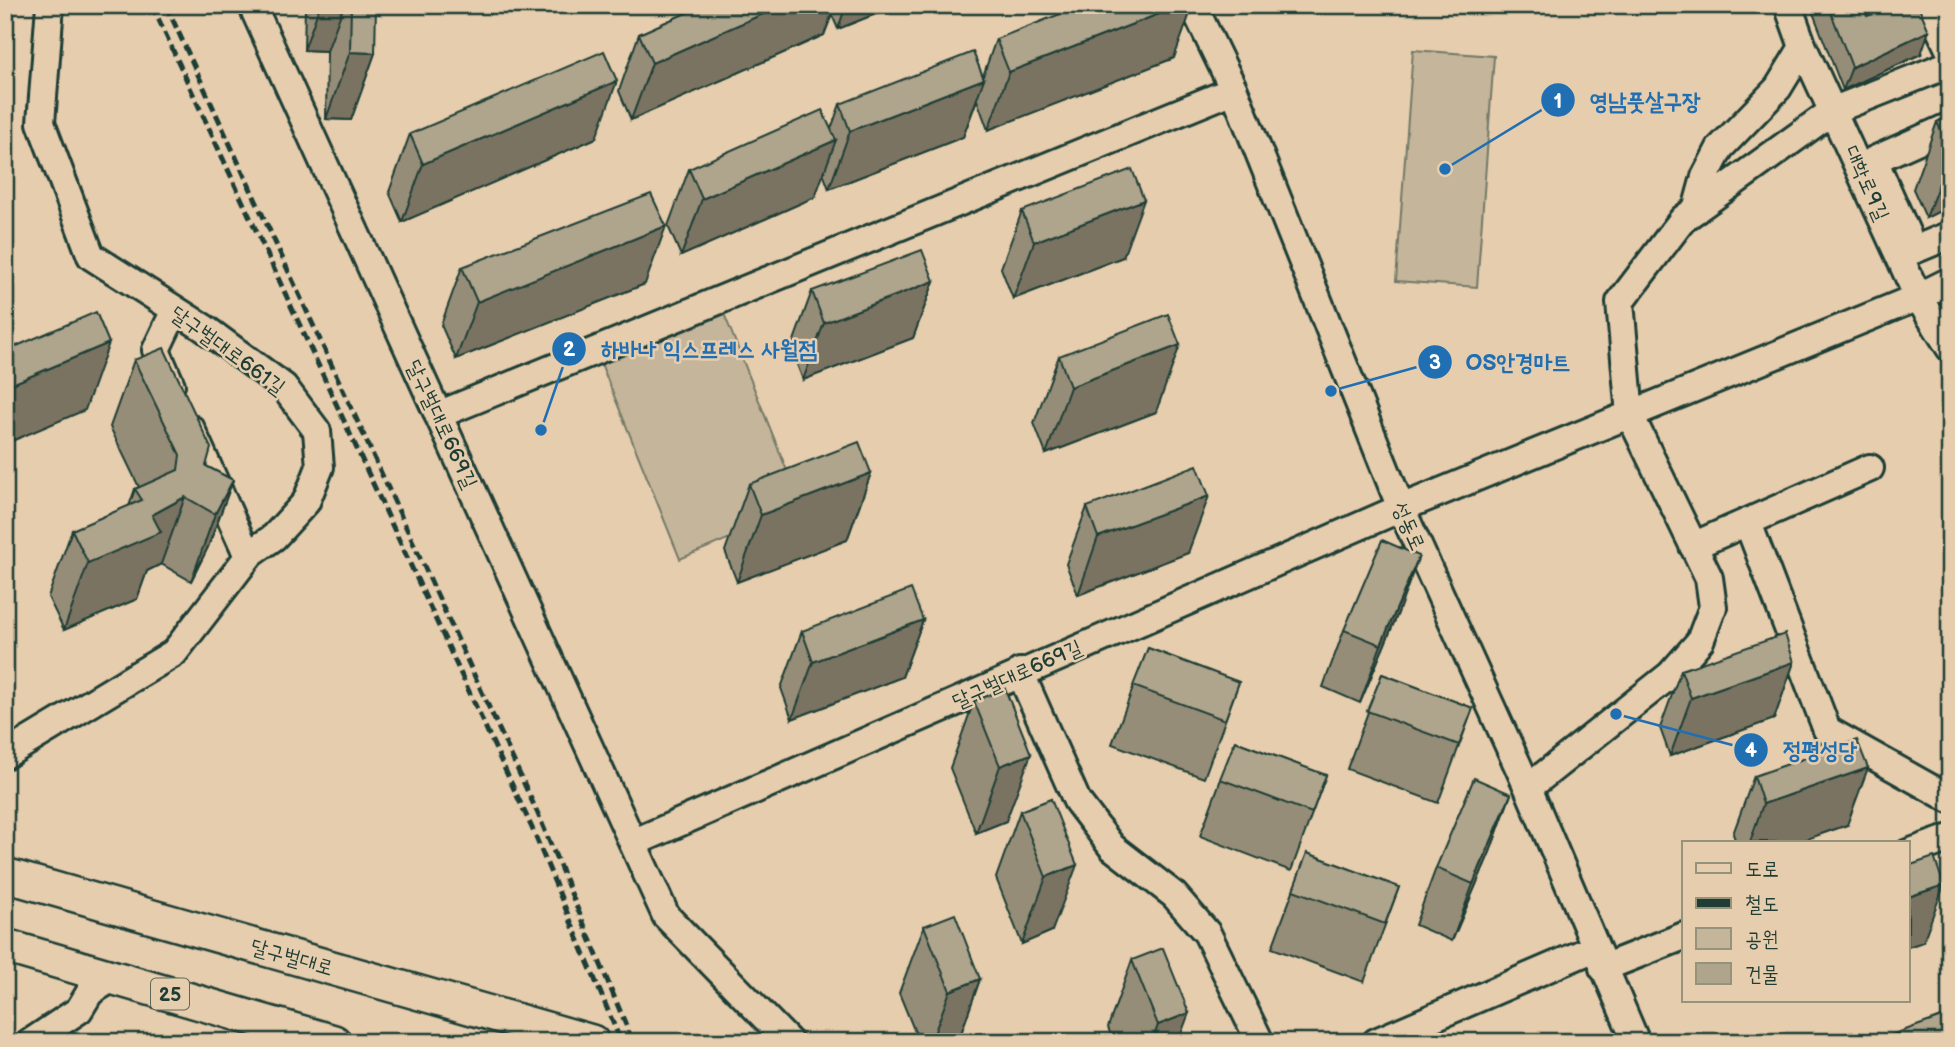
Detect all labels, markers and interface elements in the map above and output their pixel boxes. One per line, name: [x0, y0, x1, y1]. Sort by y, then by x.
callout: 영남풋살구장: [1540, 78, 1714, 122]
text: 영남풋살구장: [1589, 88, 1701, 116]
text: 1: [1554, 89, 1562, 114]
street label: 대학로9길: [1839, 142, 1894, 225]
street label: 달구벌대로661길: [166, 301, 290, 400]
callout: 하바나 익스프레스 사월점: [552, 327, 831, 371]
text: 하바나 익스프레스 사월점: [601, 336, 817, 364]
text: 2: [563, 337, 576, 362]
callout: OS안경마트: [1417, 340, 1585, 384]
text: OS안경마트: [1466, 349, 1570, 377]
text: 3: [1429, 350, 1441, 375]
street label: 달구벌대로669길: [401, 356, 482, 493]
street label: 성동로: [1387, 498, 1430, 554]
street label: 달구벌대로669길: [949, 635, 1086, 714]
callout: 정평성당: [1734, 728, 1871, 772]
text: 정평성당: [1783, 737, 1858, 765]
text: 4: [1745, 738, 1758, 763]
legend: [1682, 841, 1910, 1002]
text: 도로: [1745, 857, 1779, 882]
text: 철도: [1745, 892, 1779, 917]
text: 공원: [1745, 927, 1779, 952]
street label: 달구벌대로: [248, 934, 336, 981]
text: 건물: [1745, 962, 1779, 987]
road number: 25: [151, 978, 189, 1010]

